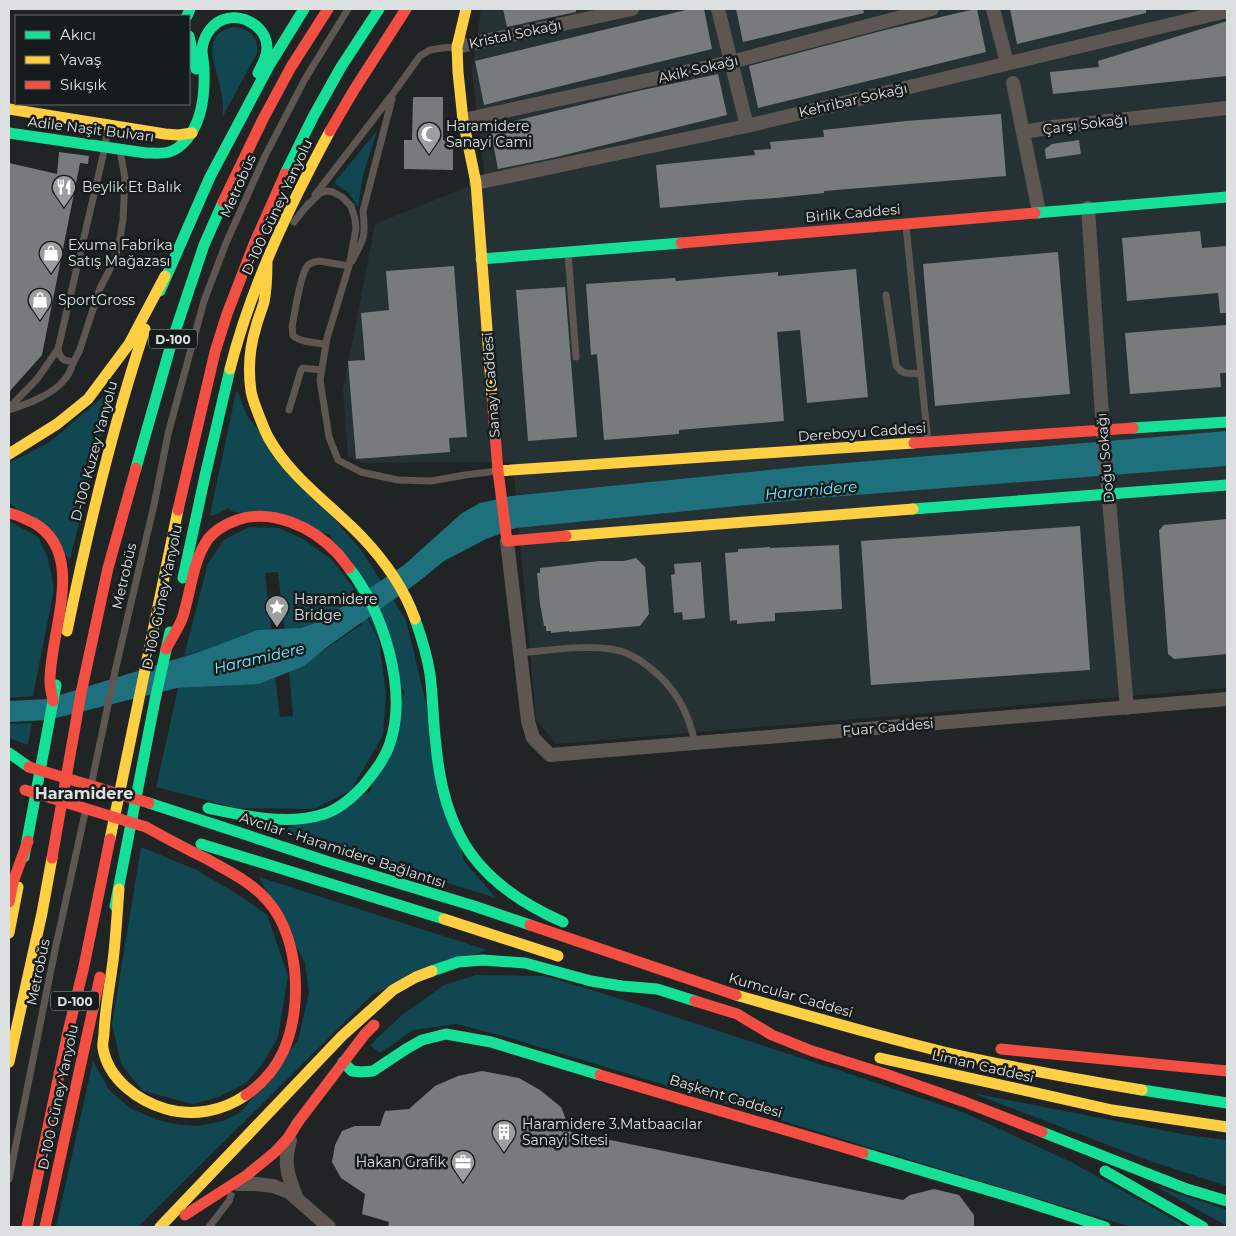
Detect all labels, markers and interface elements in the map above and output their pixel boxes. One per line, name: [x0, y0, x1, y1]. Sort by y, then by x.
legend: [15, 15, 190, 105]
street label: Kristal Sokağı: [467, 15, 563, 53]
text: Akıcı: [60, 25, 96, 44]
text: Yavaş: [60, 50, 101, 69]
street label: Akik Sokağı: [656, 51, 740, 87]
text: Sıkışık: [60, 75, 107, 94]
street label: Kehribar Sokağı: [797, 79, 909, 121]
street label: Çarşı Sokağı: [1042, 110, 1128, 138]
street label: Adile Naşit Bulvarı: [27, 112, 155, 146]
place label: Haramidere Sanayi Cami: [446, 117, 532, 151]
mosque icon: Haramidere Sanayi Cami: [416, 121, 442, 155]
street label: D-100 Güney Yanyolu: [238, 136, 316, 278]
street label: Metrobüs: [216, 151, 260, 220]
restaurant icon: Beylik Et Balık: [51, 174, 77, 208]
place label: Beylik Et Balık: [82, 178, 182, 196]
street label: Birlik Caddesi: [805, 200, 901, 226]
place label: Exuma Fabrika Satış Mağazası: [68, 236, 173, 270]
shop icon: Exuma Fabrika Satış Mağazası: [38, 240, 64, 274]
shop icon: SportGross: [27, 287, 53, 321]
place label: SportGross: [58, 291, 135, 309]
road number: D-100: [149, 329, 197, 348]
street label: Sanayi Caddesi: [478, 332, 504, 438]
street label: D-100 Kuzey Yanyolu: [67, 379, 121, 523]
street label: Doğu Sokağı: [1092, 412, 1118, 504]
street label: Dereboyu Caddesi: [797, 419, 927, 445]
water label: Haramidere: [764, 477, 858, 503]
street label: D-100 Güney Yanyolu: [138, 523, 186, 671]
street label: Metrobüs: [108, 541, 140, 611]
place label: Haramidere Bridge: [294, 590, 377, 624]
place icon: Haramidere Bridge: [264, 594, 290, 628]
water label: Haramidere: [212, 638, 306, 678]
street label: Fuar Caddesi: [842, 714, 934, 740]
district label: Haramidere: [35, 784, 133, 803]
street label: Avcılar - Haramidere Bağlantısı: [237, 808, 449, 892]
street label: Metrobüs: [22, 937, 54, 1007]
street label: Kumcular Caddesi: [727, 969, 855, 1021]
road number: D-100: [51, 991, 99, 1010]
street label: D-100 Güney Yanyolu: [34, 1023, 82, 1171]
street label: Liman Caddesi: [930, 1045, 1036, 1087]
street label: Başkent Caddesi: [667, 1070, 785, 1122]
place label: Haramidere 3.Matbaacılar Sanayi Sitesi: [522, 1115, 703, 1149]
building icon: Haramidere 3.Matbaacılar Sanayi Sitesi: [491, 1119, 517, 1153]
office icon: Hakan Grafik: [450, 1149, 476, 1183]
place label: Hakan Grafik: [356, 1153, 447, 1171]

